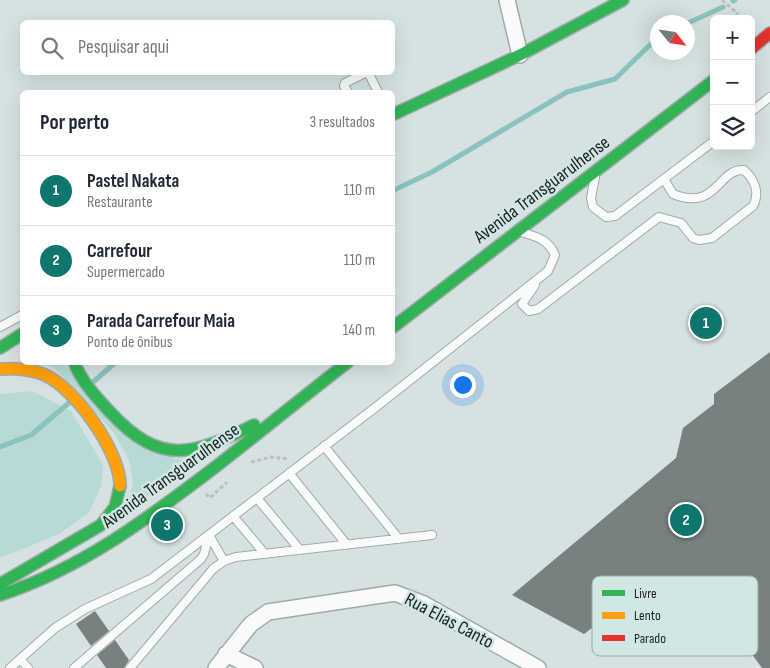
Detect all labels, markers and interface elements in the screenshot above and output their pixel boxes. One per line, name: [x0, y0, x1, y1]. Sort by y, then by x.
north arrow: [650, 15, 695, 60]
map controls: [710, 15, 755, 150]
button: +: [710, 15, 755, 60]
search box: [20, 20, 395, 75]
icon: search: [38, 34, 66, 62]
text: Pesquisar aqui: [78, 36, 169, 59]
button: −: [710, 60, 755, 105]
button: layers: [710, 105, 755, 150]
text: Por perto: [40, 110, 109, 135]
text: 3 resultados: [310, 113, 375, 132]
street label: Avenida Transguarulhense: [469, 131, 615, 249]
text: Pastel Nakata: [87, 170, 179, 193]
text: 1: [53, 181, 59, 200]
text: 110 m: [344, 181, 375, 200]
text: Restaurante: [87, 193, 153, 212]
text: Carrefour: [87, 240, 152, 263]
text: 2: [52, 251, 60, 270]
text: 110 m: [344, 251, 375, 270]
text: Supermercado: [87, 263, 165, 282]
pin: 1: [690, 304, 722, 342]
text: Parada Carrefour Maia: [87, 310, 235, 333]
text: 3: [52, 321, 60, 340]
text: 140 m: [343, 321, 375, 340]
text: Ponto de ônibus: [87, 333, 172, 352]
your location: [450, 372, 476, 398]
street label: Avenida Transguarulhense: [97, 418, 244, 534]
pin: 2: [670, 501, 702, 539]
pin: 3: [151, 506, 183, 544]
legend: [592, 576, 758, 656]
text: Livre: [634, 585, 657, 602]
street label: Rua Elias Canto: [401, 588, 497, 654]
text: Lento: [634, 607, 661, 624]
text: Parado: [634, 630, 666, 647]

